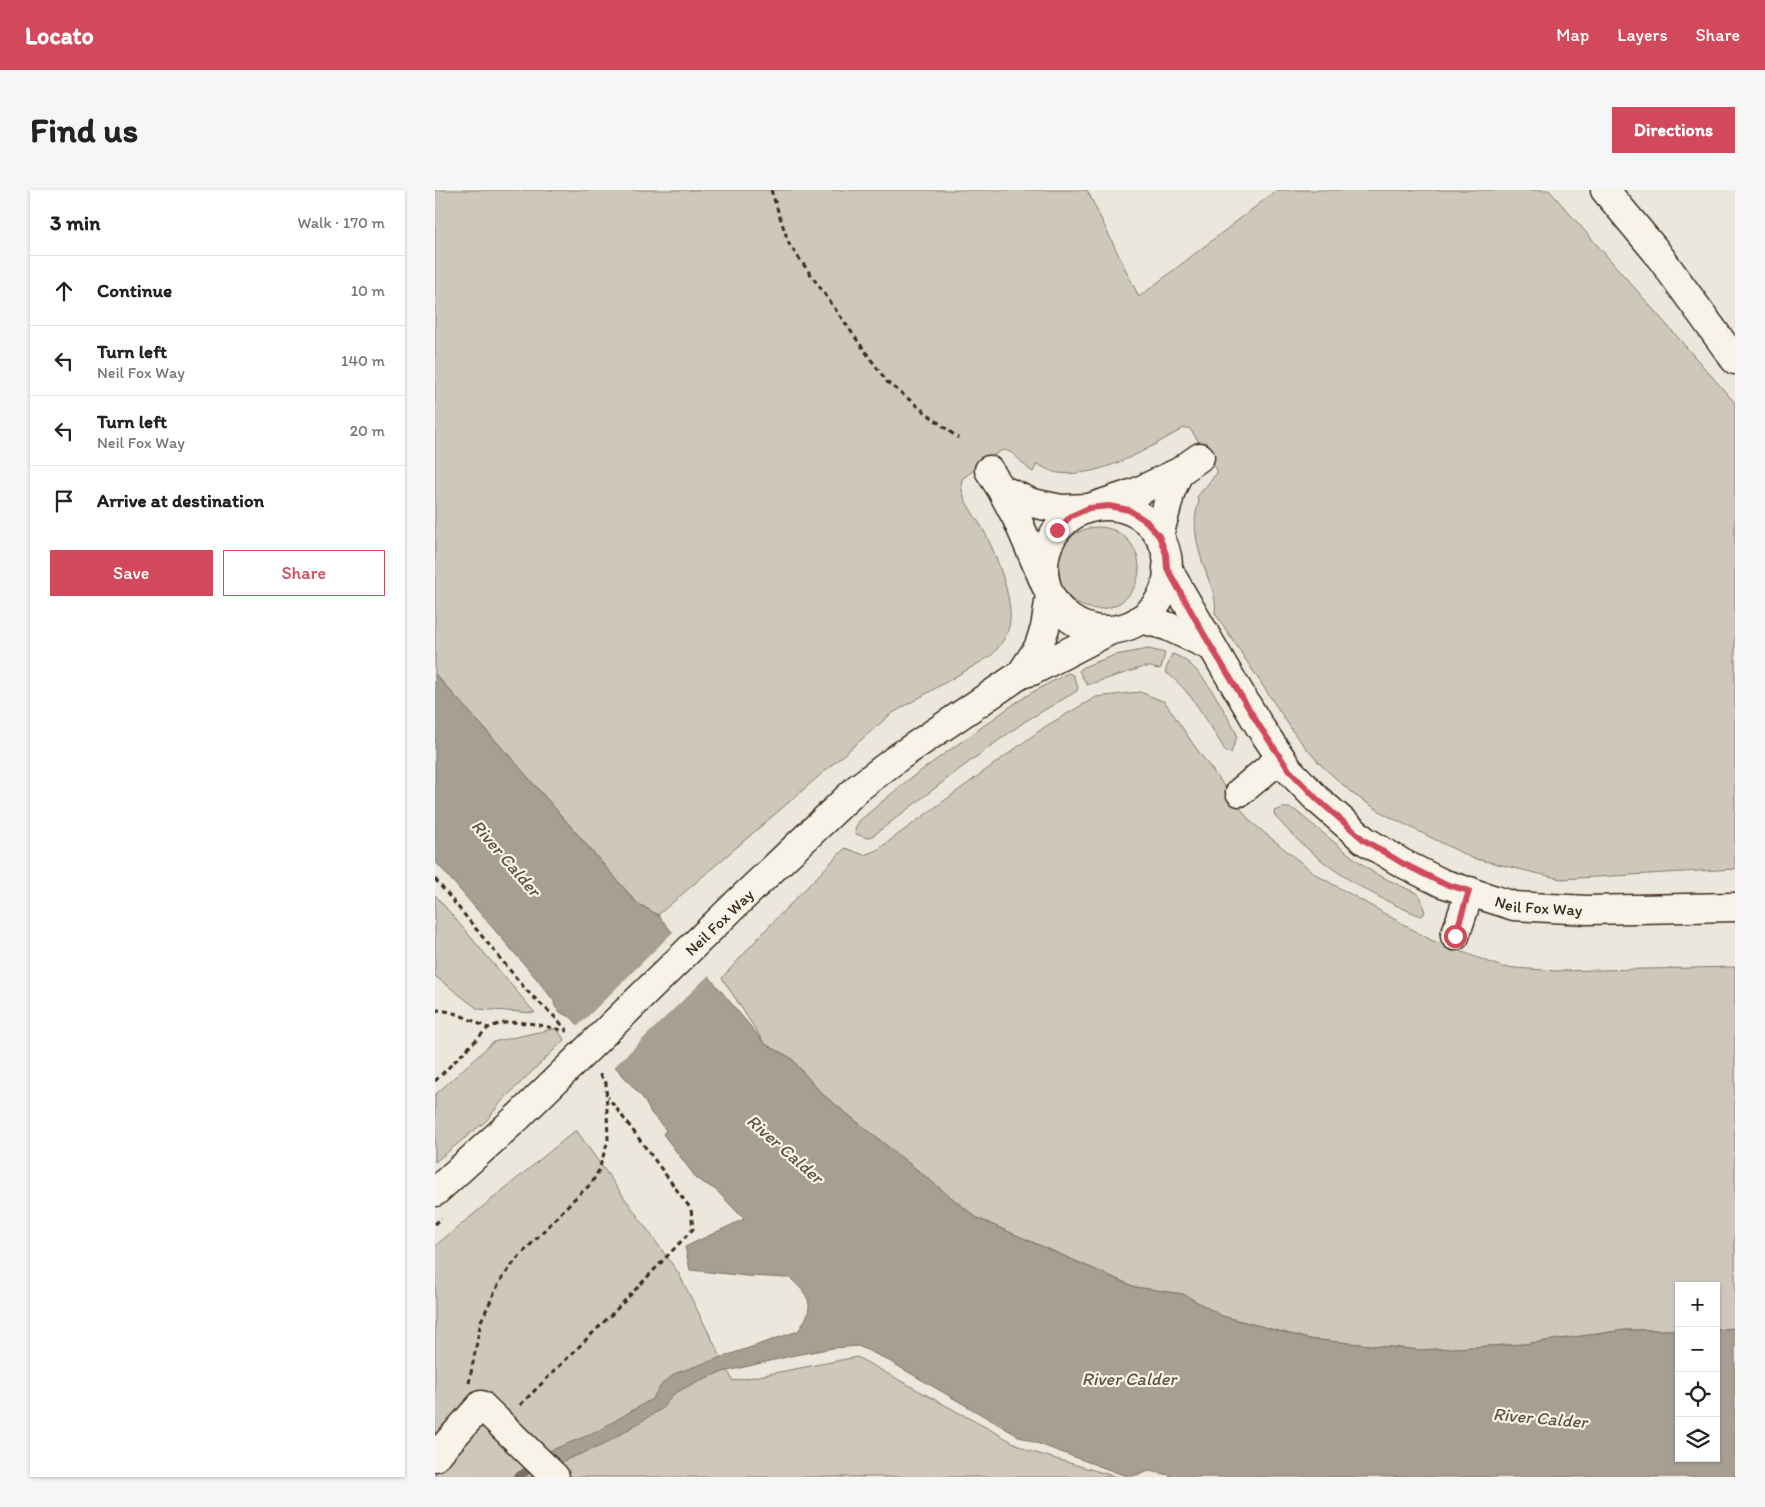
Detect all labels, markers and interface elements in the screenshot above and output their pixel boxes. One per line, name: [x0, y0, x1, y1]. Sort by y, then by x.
text: Locato: [25, 21, 94, 50]
text: Map: [1556, 24, 1589, 46]
text: Layers: [1617, 24, 1667, 46]
text: Share: [1695, 24, 1740, 46]
button: Directions: [1612, 107, 1735, 153]
text: Find us: [30, 109, 138, 151]
text: 3 min: [50, 210, 100, 235]
text: Walk · 170 m: [298, 213, 385, 232]
icon: ahead: [50, 277, 78, 305]
text: Continue: [97, 279, 172, 302]
text: 10 m: [351, 281, 385, 300]
text: Turn left: [97, 340, 167, 363]
icon: left: [50, 347, 78, 375]
text: 140 m: [341, 351, 385, 370]
text: Neil Fox Way: [97, 363, 185, 382]
text: Turn left: [97, 410, 167, 433]
icon: left: [50, 417, 78, 445]
text: 20 m: [350, 421, 385, 440]
text: Neil Fox Way: [97, 433, 185, 452]
icon: arrive: [50, 487, 78, 515]
text: Arrive at destination: [97, 489, 264, 512]
route end: [1046, 519, 1069, 542]
button: Save: [50, 550, 213, 596]
button: Share: [223, 550, 385, 596]
water label: River Calder: [467, 815, 547, 903]
street label: Neil Fox Way: [681, 885, 758, 960]
street label: Neil Fox Way: [1492, 892, 1583, 920]
route start: [1444, 925, 1467, 948]
water label: River Calder: [742, 1110, 830, 1190]
map controls: [1675, 1282, 1720, 1462]
button: +: [1675, 1282, 1720, 1327]
button: −: [1675, 1327, 1720, 1372]
water label: River Calder: [1082, 1368, 1178, 1390]
button: locate: [1675, 1372, 1720, 1417]
water label: River Calder: [1492, 1403, 1590, 1433]
button: layers: [1675, 1417, 1720, 1462]

